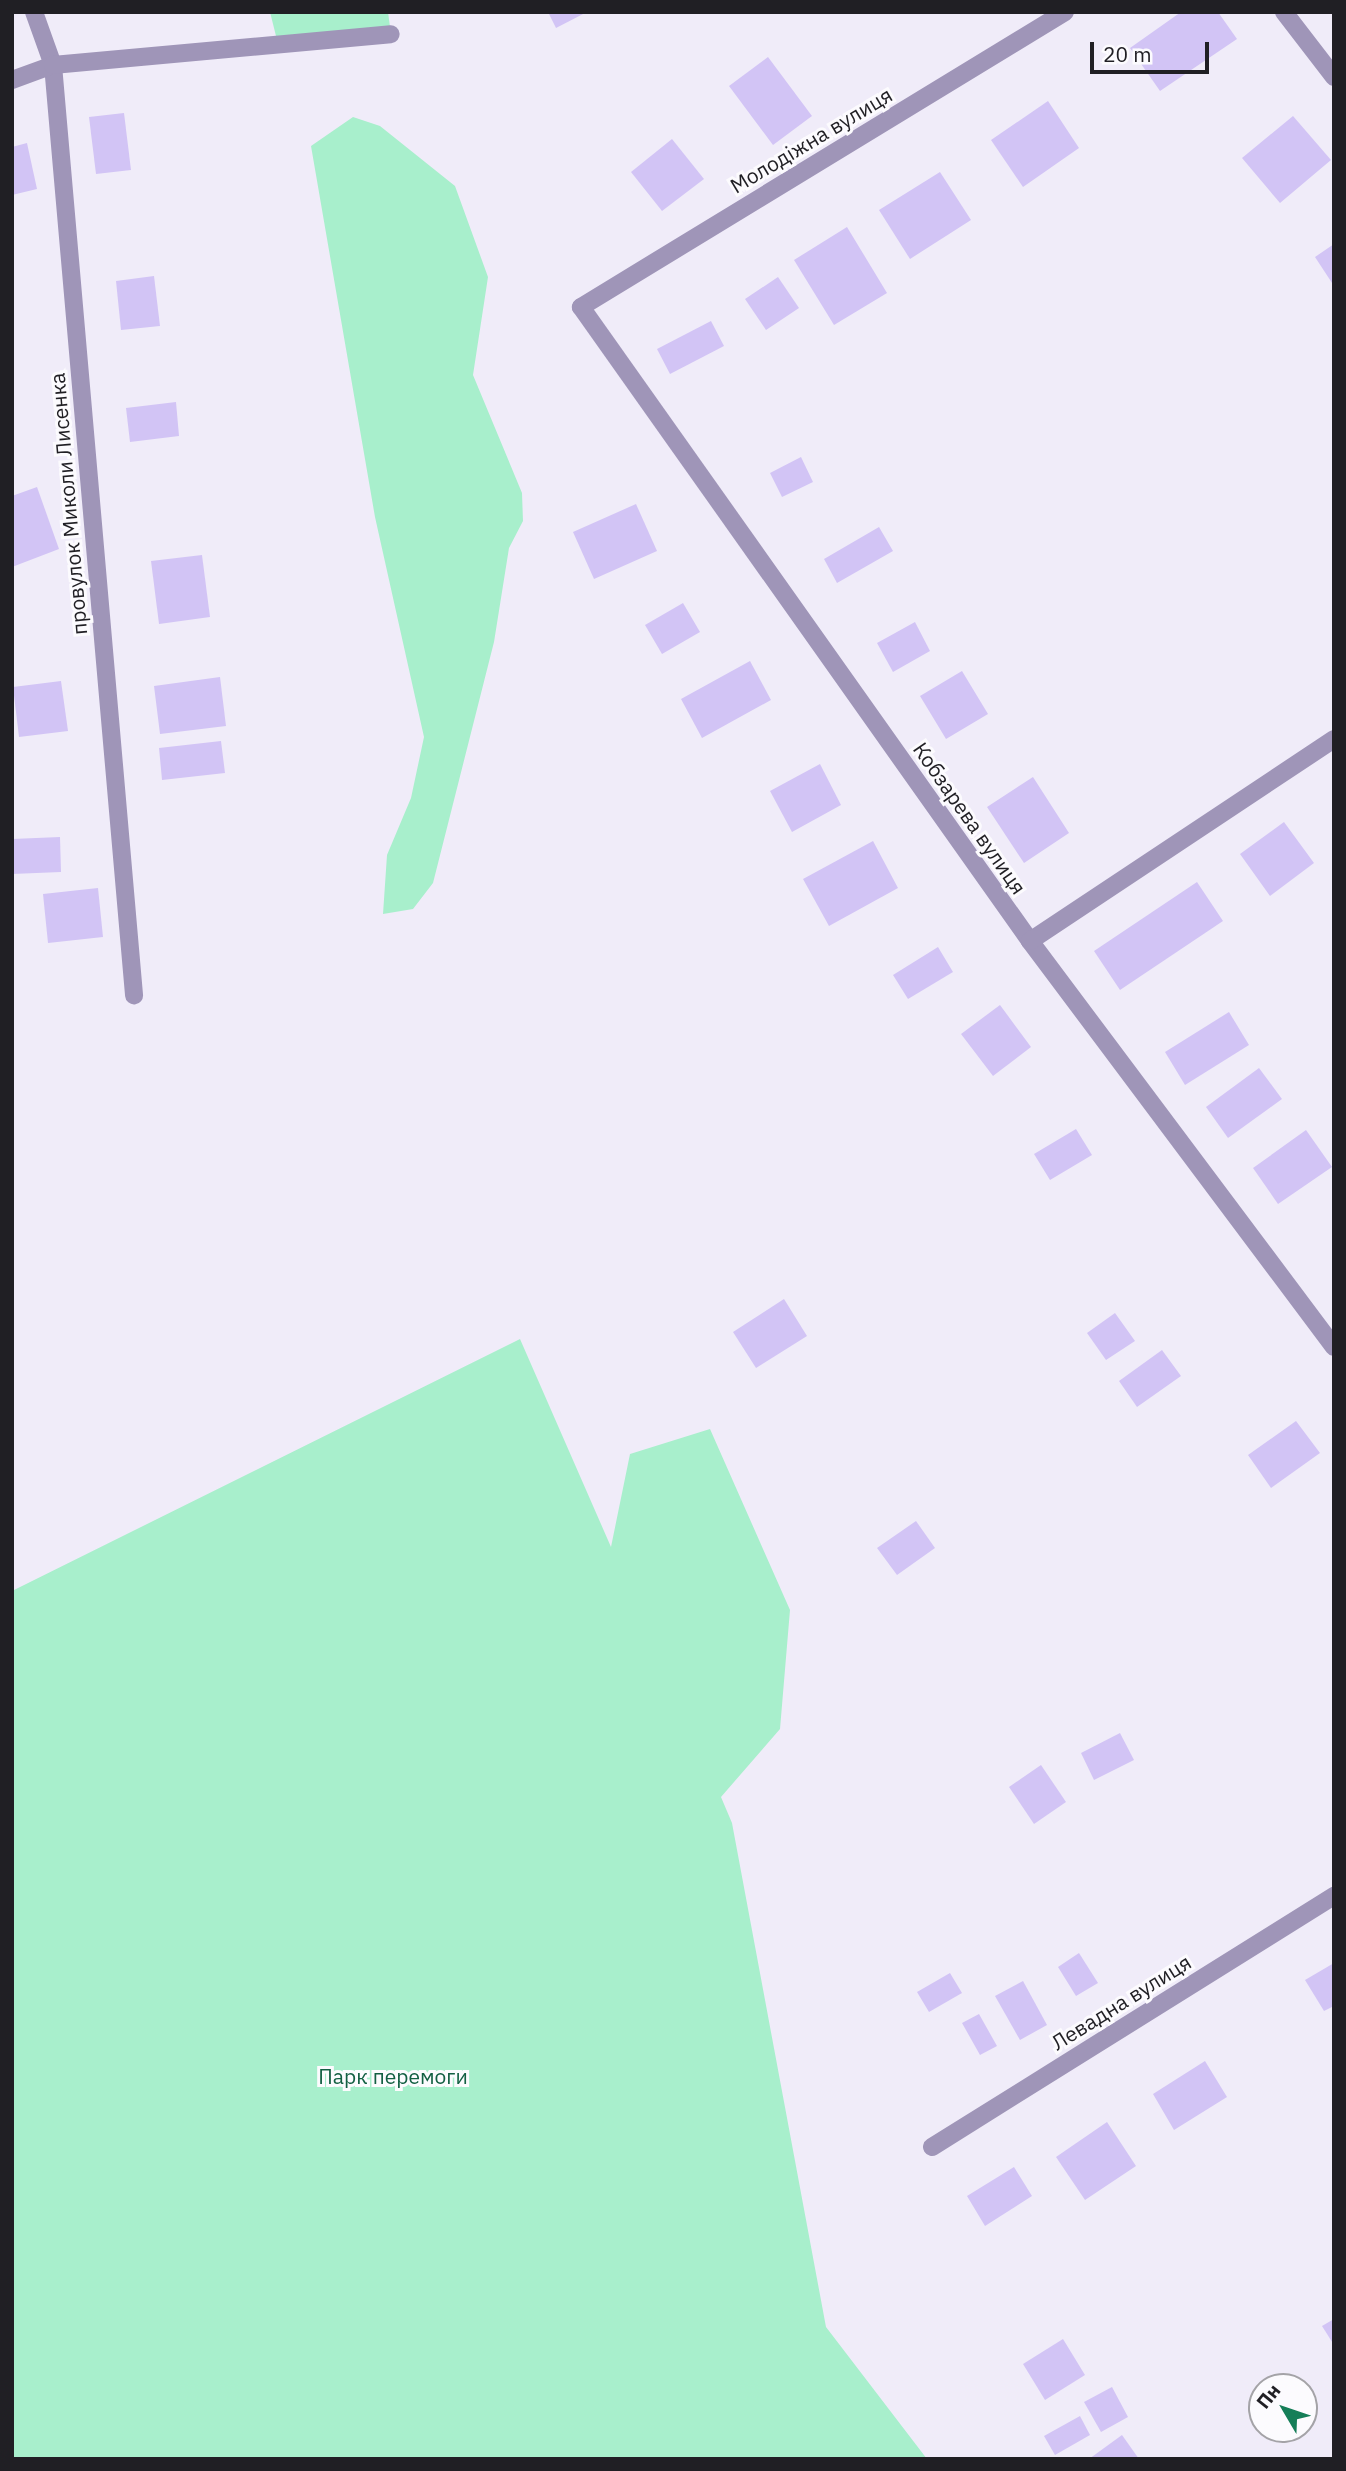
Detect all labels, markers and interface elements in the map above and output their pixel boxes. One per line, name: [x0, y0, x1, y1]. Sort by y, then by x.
scale bar: [1094, 28, 1213, 72]
text: 20 m: [1103, 40, 1152, 68]
street label: Молодіжна вулиця: [725, 82, 897, 198]
street label: провулок Миколи Лисенка: [44, 372, 92, 636]
street label: Кобзарева вулиця: [908, 737, 1032, 899]
street label: Левадна вулиця: [1046, 1949, 1196, 2055]
park label: Парк перемоги: [318, 2063, 468, 2089]
north arrow: [1248, 2373, 1318, 2443]
text: Пн: [1251, 2379, 1285, 2413]

